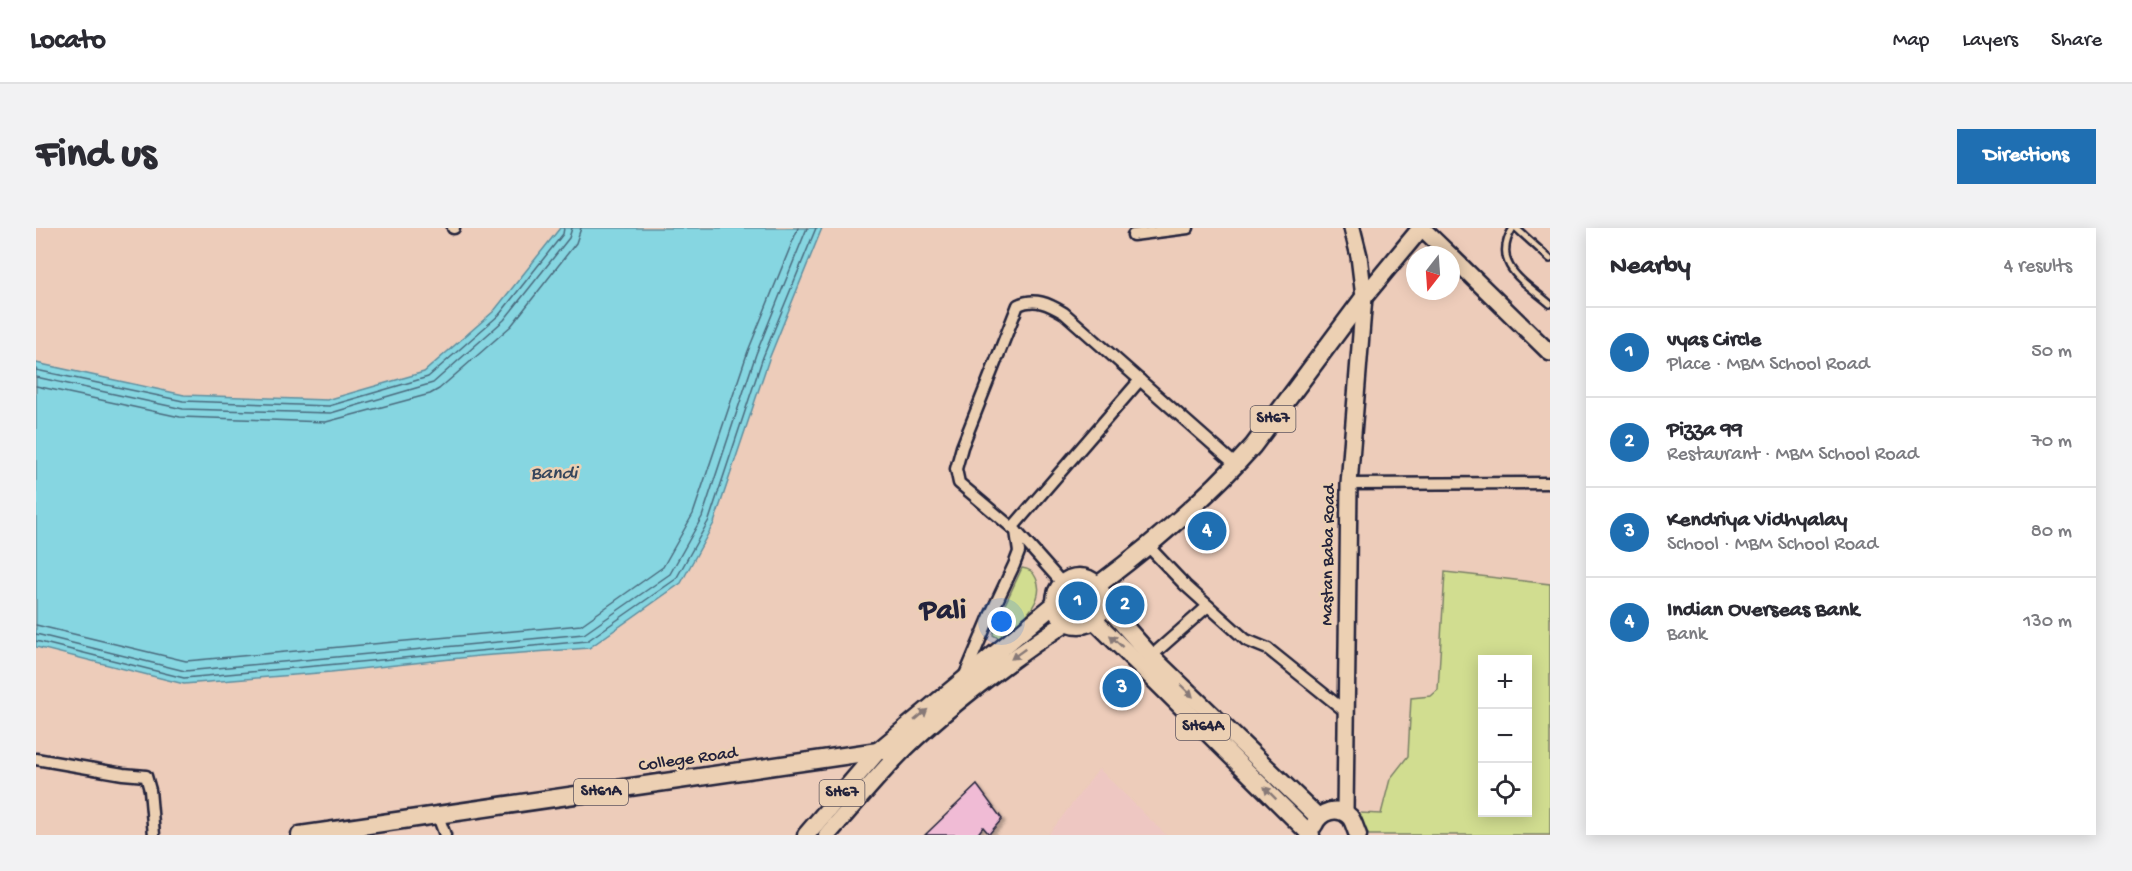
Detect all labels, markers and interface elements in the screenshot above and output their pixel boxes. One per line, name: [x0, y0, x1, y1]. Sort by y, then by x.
text: Locato: [30, 25, 106, 58]
text: Map: [1893, 29, 1929, 54]
text: Layers: [1962, 29, 2018, 54]
text: Share: [2051, 29, 2102, 54]
button: Directions: [1957, 129, 2096, 184]
text: Find us: [36, 132, 156, 181]
north arrow: [1406, 246, 1460, 300]
text: Nearby: [1610, 252, 1691, 283]
text: 4 results: [2004, 256, 2072, 279]
text: vyas Circle: [1667, 328, 1761, 354]
text: 1: [1625, 341, 1634, 364]
text: 50 m: [2031, 341, 2072, 364]
text: Place · MBM School Road: [1667, 354, 1870, 377]
road number: SH67: [1250, 406, 1296, 432]
text: Pizza 99: [1667, 418, 1743, 444]
text: 2: [1625, 431, 1634, 454]
text: 70 m: [2031, 431, 2072, 454]
text: Restaurant · MBM School Road: [1667, 444, 1919, 467]
water label: Bandi: [531, 463, 580, 486]
street label: Mastan Baba Road: [1317, 483, 1341, 626]
pin: 4: [1188, 508, 1226, 554]
text: Kendriya Vidhyalay: [1667, 508, 1847, 534]
text: 3: [1624, 521, 1635, 544]
text: 80 m: [2031, 521, 2072, 544]
text: School · MBM School Road: [1667, 534, 1878, 557]
pin: 1: [1058, 578, 1098, 623]
pin: 2: [1106, 582, 1144, 628]
district label: Pali: [918, 595, 966, 630]
text: Indian Overseas Bank: [1667, 598, 1859, 624]
your location: [987, 607, 1016, 636]
text: 4: [1625, 611, 1634, 634]
text: 130 m: [2023, 611, 2072, 634]
text: Bank: [1667, 624, 1707, 647]
one-way arrow: [1110, 635, 1124, 649]
one-way arrow: [1011, 648, 1027, 660]
map controls: [1478, 655, 1532, 817]
button: +: [1478, 655, 1532, 709]
pin: 3: [1102, 666, 1142, 710]
one-way arrow: [1180, 684, 1194, 698]
one-way arrow: [913, 709, 929, 722]
button: −: [1478, 709, 1532, 763]
road number: SH64A: [1176, 714, 1230, 740]
street label: College Road: [637, 742, 740, 777]
button: locate: [1478, 763, 1532, 817]
road number: SH61A: [574, 779, 628, 805]
road number: SH67: [820, 780, 864, 806]
one-way arrow: [1263, 787, 1277, 801]

